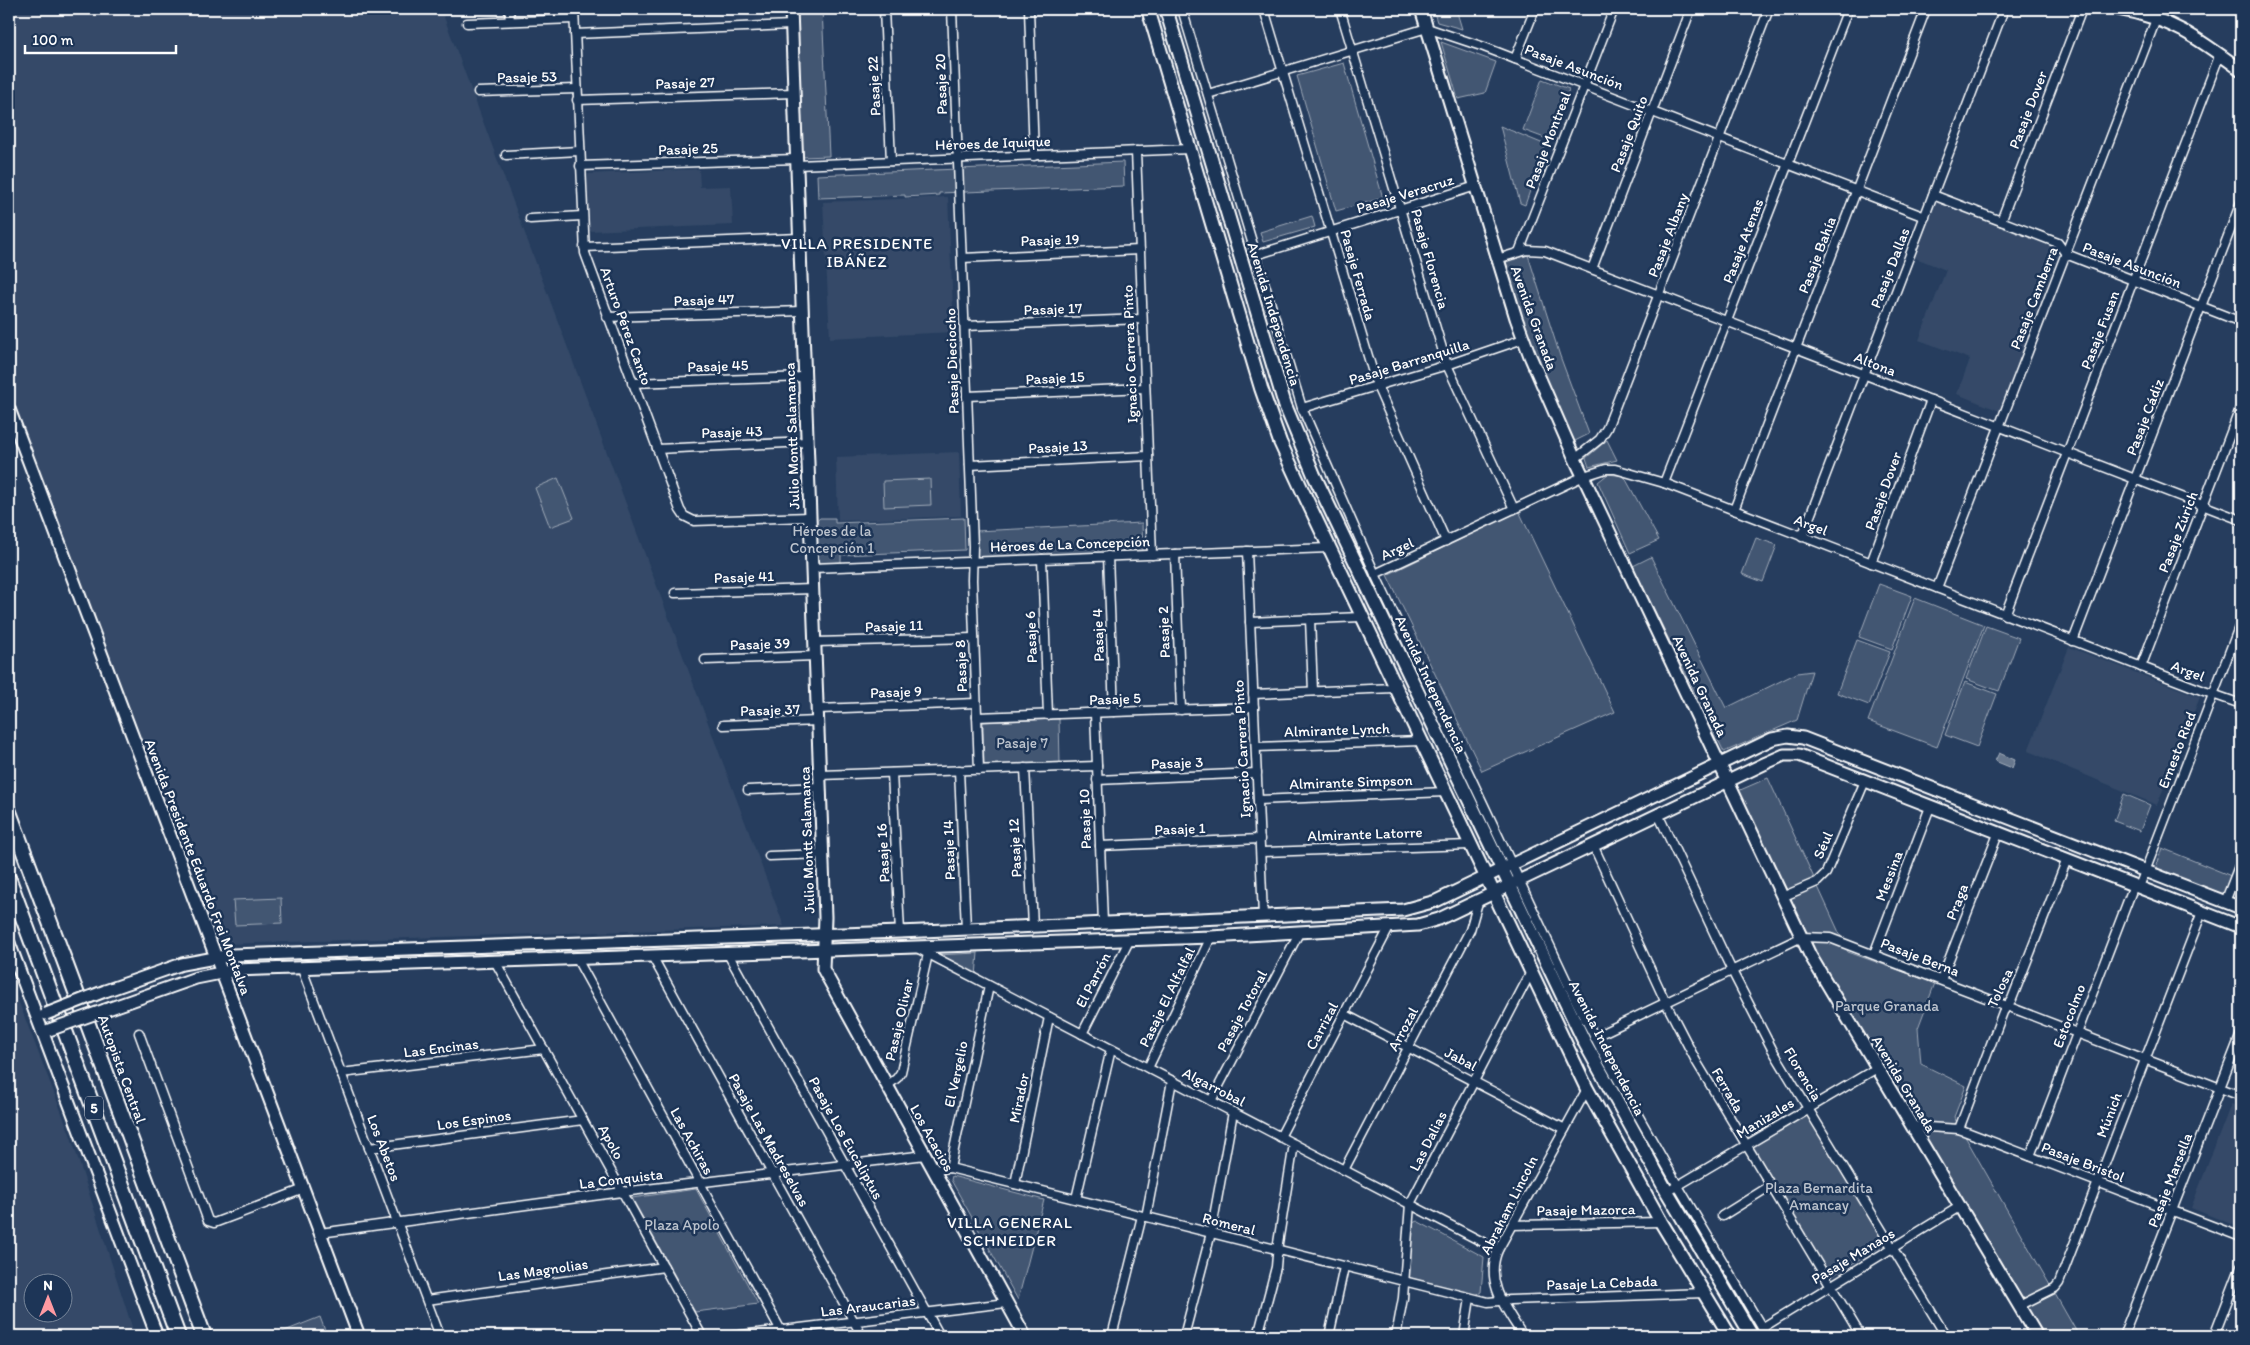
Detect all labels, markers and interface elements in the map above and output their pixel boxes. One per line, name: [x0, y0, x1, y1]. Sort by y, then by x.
scale bar: [25, 22, 176, 54]
text: 100 m: [32, 31, 74, 49]
street label: Pasaje Asunción: [1522, 40, 1626, 94]
street label: Pasaje 20: [931, 53, 951, 115]
street label: Pasaje 22: [863, 55, 885, 116]
street label: Pasaje 53: [497, 67, 557, 87]
street label: Pasaje Dover: [2005, 69, 2051, 151]
street label: Pasaje 27: [655, 73, 716, 93]
street label: Pasaje Montreal: [1521, 88, 1575, 191]
street label: Pasaje Quito: [1606, 93, 1652, 175]
street label: Héroes de Iquique: [935, 132, 1051, 154]
street label: Pasaje 25: [658, 139, 718, 159]
street label: Pasaje Veracruz: [1354, 171, 1456, 217]
street label: Pasaje Albany: [1644, 190, 1692, 280]
street label: Pasaje Atenas: [1719, 196, 1767, 286]
street label: Pasaje Florencia: [1407, 207, 1453, 311]
street label: Pasaje Bahía: [1794, 213, 1840, 296]
street label: Pasaje Dallas: [1866, 225, 1914, 311]
street label: Pasaje Ferrada: [1336, 227, 1380, 323]
street label: Pasaje 19: [1020, 230, 1080, 250]
district label: VILLA PRESIDENTE IBÁÑEZ: [781, 234, 933, 271]
street label: Pasaje Asunción: [2080, 238, 2184, 292]
street label: Avenida Independencia: [1244, 240, 1305, 389]
street label: Pasaje Camberra: [2006, 244, 2062, 352]
street label: Avenida Granada: [1507, 263, 1561, 373]
street label: Arturo Pérez Canto: [596, 265, 656, 387]
street label: Ignacio Carrera Pinto: [1119, 285, 1141, 423]
street label: Pasaje Fusan: [2077, 288, 2123, 372]
street label: Pasaje 47: [673, 290, 735, 310]
street label: Pasaje 17: [1023, 299, 1083, 319]
street label: Pasaje Dieciocho: [941, 308, 963, 414]
street label: Pasaje Barranquilla: [1347, 335, 1472, 389]
street label: Altona: [1852, 348, 1899, 380]
street label: Pasaje 45: [687, 356, 749, 376]
street label: Julio Montt Salamanca: [780, 362, 804, 510]
street label: Pasaje 15: [1025, 367, 1085, 389]
street label: Pasaje Cádiz: [2122, 376, 2168, 458]
street label: Pasaje 43: [701, 422, 763, 442]
street label: Pasaje 13: [1028, 436, 1088, 458]
street label: Pasaje Dover: [1861, 449, 1905, 533]
street label: Pasaje Zúrich: [2154, 489, 2202, 575]
street label: Argel: [1792, 510, 1831, 540]
park label: Héroes de la Concepción 1: [790, 522, 874, 557]
street label: Héroes de La Concepción: [990, 532, 1150, 556]
street label: Argel: [1378, 533, 1417, 564]
street label: Pasaje 41: [714, 567, 774, 587]
street label: Pasaje 2: [1154, 606, 1174, 658]
street label: Pasaje 4: [1088, 608, 1108, 662]
street label: Pasaje 6: [1021, 611, 1041, 663]
street label: Avenida Independencia: [1391, 612, 1471, 756]
street label: Pasaje 11: [865, 616, 923, 636]
street label: Avenida Granada: [1669, 632, 1732, 740]
street label: Pasaje 39: [730, 634, 791, 654]
street label: Pasaje 8: [951, 639, 971, 693]
street label: Argel: [2169, 656, 2208, 686]
street label: Ignacio Carrera Pinto: [1229, 679, 1255, 819]
street label: Pasaje 9: [870, 682, 923, 702]
street label: Pasaje 5: [1089, 689, 1141, 709]
street label: Pasaje 37: [740, 700, 801, 720]
street label: Ernesto Ried: [2154, 709, 2200, 791]
street label: Almirante Lynch: [1284, 719, 1390, 741]
park label: Pasaje 7: [996, 734, 1048, 752]
street label: Avenida Presidente Eduardo Frei Montalva: [141, 737, 255, 998]
street label: Pasaje 3: [1150, 753, 1204, 773]
street label: Julio Montt Salamanca: [795, 766, 819, 914]
street label: Almirante Simpson: [1289, 771, 1413, 793]
street label: Pasaje 10: [1075, 788, 1095, 850]
street label: Pasaje 12: [1004, 818, 1026, 878]
street label: Pasaje 1: [1154, 819, 1206, 839]
street label: Pasaje 14: [939, 820, 959, 880]
street label: Pasaje 16: [872, 823, 894, 883]
street label: Almirante Latorre: [1307, 823, 1423, 845]
street label: Séul: [1809, 828, 1837, 861]
street label: Messina: [1871, 848, 1907, 904]
street label: Praga: [1942, 881, 1972, 923]
street label: Pasaje Berna: [1878, 934, 1963, 980]
street label: Pasaje El Alfalfal: [1135, 943, 1199, 1050]
street label: El Parrón: [1071, 949, 1115, 1011]
street label: Tolosa: [1983, 965, 2017, 1010]
street label: Pasaje Totoral: [1213, 966, 1271, 1055]
street label: Pasaje Olivar: [881, 977, 917, 1063]
street label: Avenida Independencia: [1565, 977, 1649, 1119]
street label: Estocolmo: [2049, 982, 2089, 1050]
park label: Parque Granada: [1835, 997, 1939, 1015]
street label: Carrizal: [1302, 998, 1342, 1053]
street label: Arrozal: [1384, 1003, 1422, 1054]
street label: Autopista Central: [94, 1012, 150, 1126]
street label: Avenida Granada: [1868, 1032, 1940, 1136]
street label: Las Encinas: [402, 1034, 480, 1062]
street label: El Vergelio: [940, 1039, 972, 1109]
street label: Jabal: [1442, 1043, 1481, 1075]
street label: Florencia: [1780, 1044, 1826, 1104]
street label: Algarrobal: [1179, 1063, 1249, 1111]
street label: Ferrada: [1708, 1064, 1748, 1116]
street label: Pasaje Las Madreselvas: [725, 1070, 813, 1210]
street label: Mirador: [1005, 1071, 1033, 1125]
street label: Pasaje Los Eucaliptus: [805, 1074, 887, 1203]
street label: Múnich: [2092, 1090, 2126, 1140]
street label: Manizales: [1733, 1093, 1798, 1142]
road number: 5: [85, 1096, 103, 1120]
street label: Los Acacios: [906, 1101, 958, 1175]
street label: Las Achiras: [666, 1104, 718, 1178]
street label: Los Espinos: [436, 1106, 513, 1134]
street label: Las Dalias: [1405, 1108, 1451, 1174]
street label: Los Abetos: [363, 1112, 405, 1184]
street label: Apolo: [594, 1121, 628, 1163]
street label: Pasaje Marsella: [2144, 1130, 2196, 1230]
street label: Pasaje Bristol: [2039, 1138, 2128, 1186]
street label: Abraham Lincoln: [1476, 1153, 1542, 1257]
street label: La Conquista: [578, 1165, 664, 1193]
park label: Plaza Bernardita Amancay: [1765, 1179, 1873, 1214]
street label: Pasaje Mazorca: [1536, 1200, 1636, 1220]
street label: Romeral: [1201, 1209, 1258, 1239]
district label: VILLA GENERAL SCHNEIDER: [947, 1213, 1073, 1250]
park label: Plaza Apolo: [644, 1216, 720, 1234]
street label: Pasaje Manaos: [1808, 1224, 1898, 1288]
street label: Las Magnolias: [497, 1255, 590, 1285]
north arrow: [22, 1272, 72, 1322]
street label: Pasaje La Cebada: [1546, 1272, 1658, 1294]
text: N: [43, 1277, 53, 1294]
street label: Las Araucarias: [819, 1291, 917, 1321]

